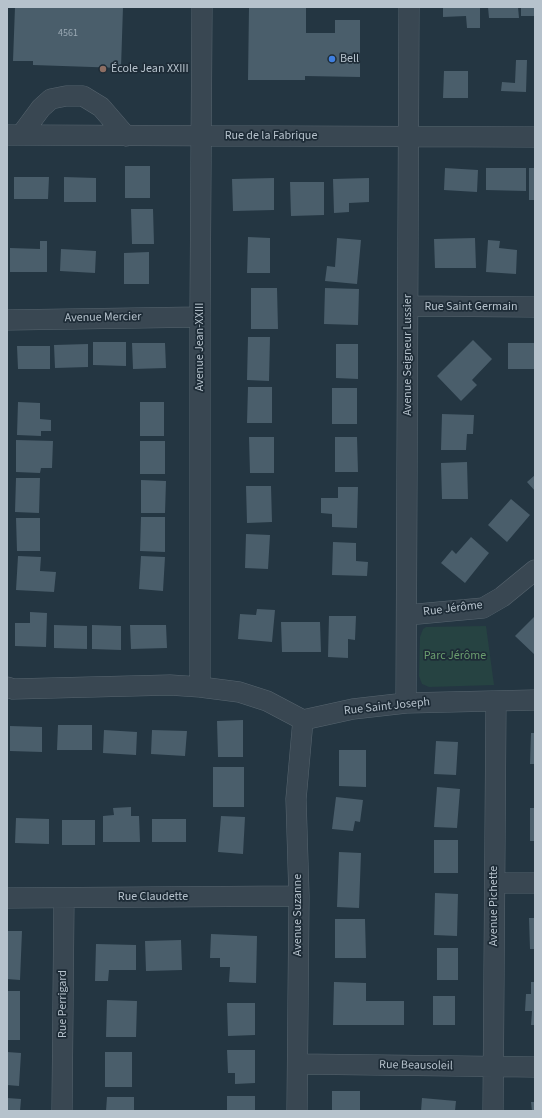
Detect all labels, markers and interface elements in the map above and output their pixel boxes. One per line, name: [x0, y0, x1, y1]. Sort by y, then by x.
house number: 4561: [58, 28, 78, 40]
place label: Bell: [340, 52, 359, 66]
marker: Bell: [327, 54, 337, 64]
place label: École Jean XXIII: [111, 62, 189, 76]
marker: École Jean XXIII: [98, 64, 108, 74]
street label: Rue de la Fabrique: [225, 129, 317, 143]
street label: Avenue Seigneur Lussier: [401, 294, 415, 416]
street label: Rue Saint Germain: [424, 300, 518, 314]
street label: Avenue Jean-XXIII: [193, 303, 207, 391]
street label: Avenue Mercier: [65, 310, 141, 326]
street label: Rue Jérôme: [422, 598, 484, 620]
park label: Parc Jérôme: [424, 649, 486, 663]
street label: Rue Saint Joseph: [343, 695, 431, 719]
street label: Avenue Pichette: [487, 866, 501, 946]
street label: Avenue Suzanne: [291, 874, 305, 956]
street label: Rue Claudette: [118, 890, 188, 904]
street label: Rue Perrigard: [56, 970, 70, 1038]
street label: Rue Beausoleil: [379, 1058, 453, 1074]

